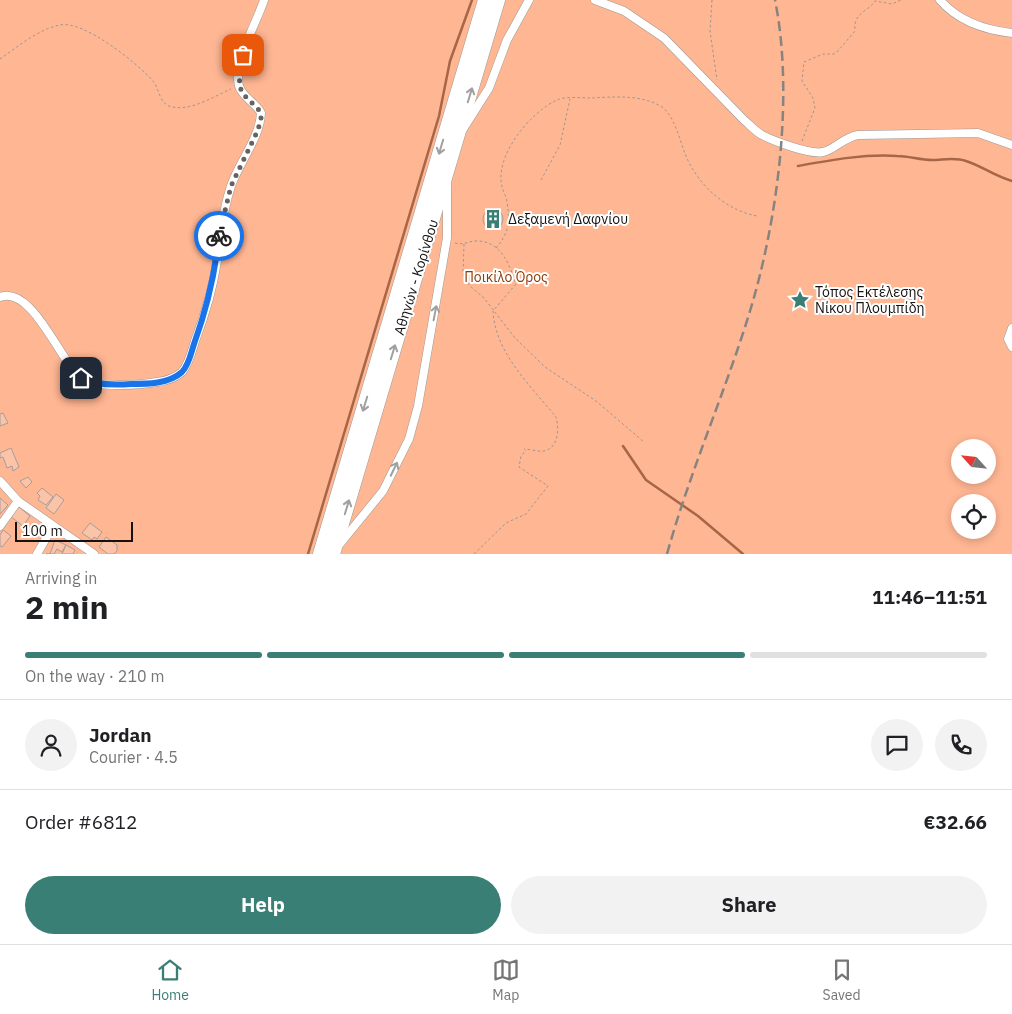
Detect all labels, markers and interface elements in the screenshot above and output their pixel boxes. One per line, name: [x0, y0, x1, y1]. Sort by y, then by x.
pin: [222, 34, 264, 76]
icon: bag: [229, 41, 257, 69]
one-way arrow: [465, 88, 475, 104]
one-way arrow: [436, 139, 446, 155]
building icon: Δεξαμενή Δαφνίου: [482, 208, 504, 230]
place label: Δεξαμενή Δαφνίου: [508, 210, 628, 228]
courier: [194, 211, 244, 261]
street label: Αθηνών - Κορίνθου: [390, 217, 442, 337]
icon: bike: [205, 222, 233, 250]
park label: Ποικίλο Όρος: [464, 268, 548, 286]
place label: Τόπος Εκτέλεσης Νίκου Πλουμπίδη: [815, 283, 925, 317]
place icon: Τόπος Εκτέλεσης Νίκου Πλουμπίδη: [789, 289, 811, 311]
one-way arrow: [430, 305, 440, 321]
one-way arrow: [389, 344, 399, 360]
pin: [60, 357, 102, 399]
icon: home: [67, 364, 95, 392]
one-way arrow: [360, 395, 370, 411]
north arrow: [951, 439, 996, 484]
map controls: [951, 439, 996, 539]
one-way arrow: [390, 462, 400, 477]
button: locate: [951, 494, 996, 539]
one-way arrow: [343, 500, 353, 516]
scale bar: [15, 519, 132, 542]
text: 100 m: [22, 522, 63, 540]
text: Arriving in: [25, 568, 97, 588]
text: 11:46–11:51: [872, 585, 987, 609]
text: 2 min: [25, 586, 109, 628]
text: On the way · 210 m: [25, 666, 164, 686]
button: person: [25, 719, 77, 771]
button: chat: [871, 719, 923, 771]
button: phone: [935, 719, 987, 771]
text: Jordan: [89, 723, 152, 747]
text: Courier · 4.5: [89, 747, 178, 767]
text: Order #6812: [25, 810, 137, 834]
text: €32.66: [924, 810, 987, 834]
button: Help: [25, 876, 501, 934]
button: Share: [511, 876, 987, 934]
tab: Home: [151, 956, 189, 1004]
tab: Map: [492, 956, 520, 1004]
tab: Saved: [823, 956, 861, 1004]

